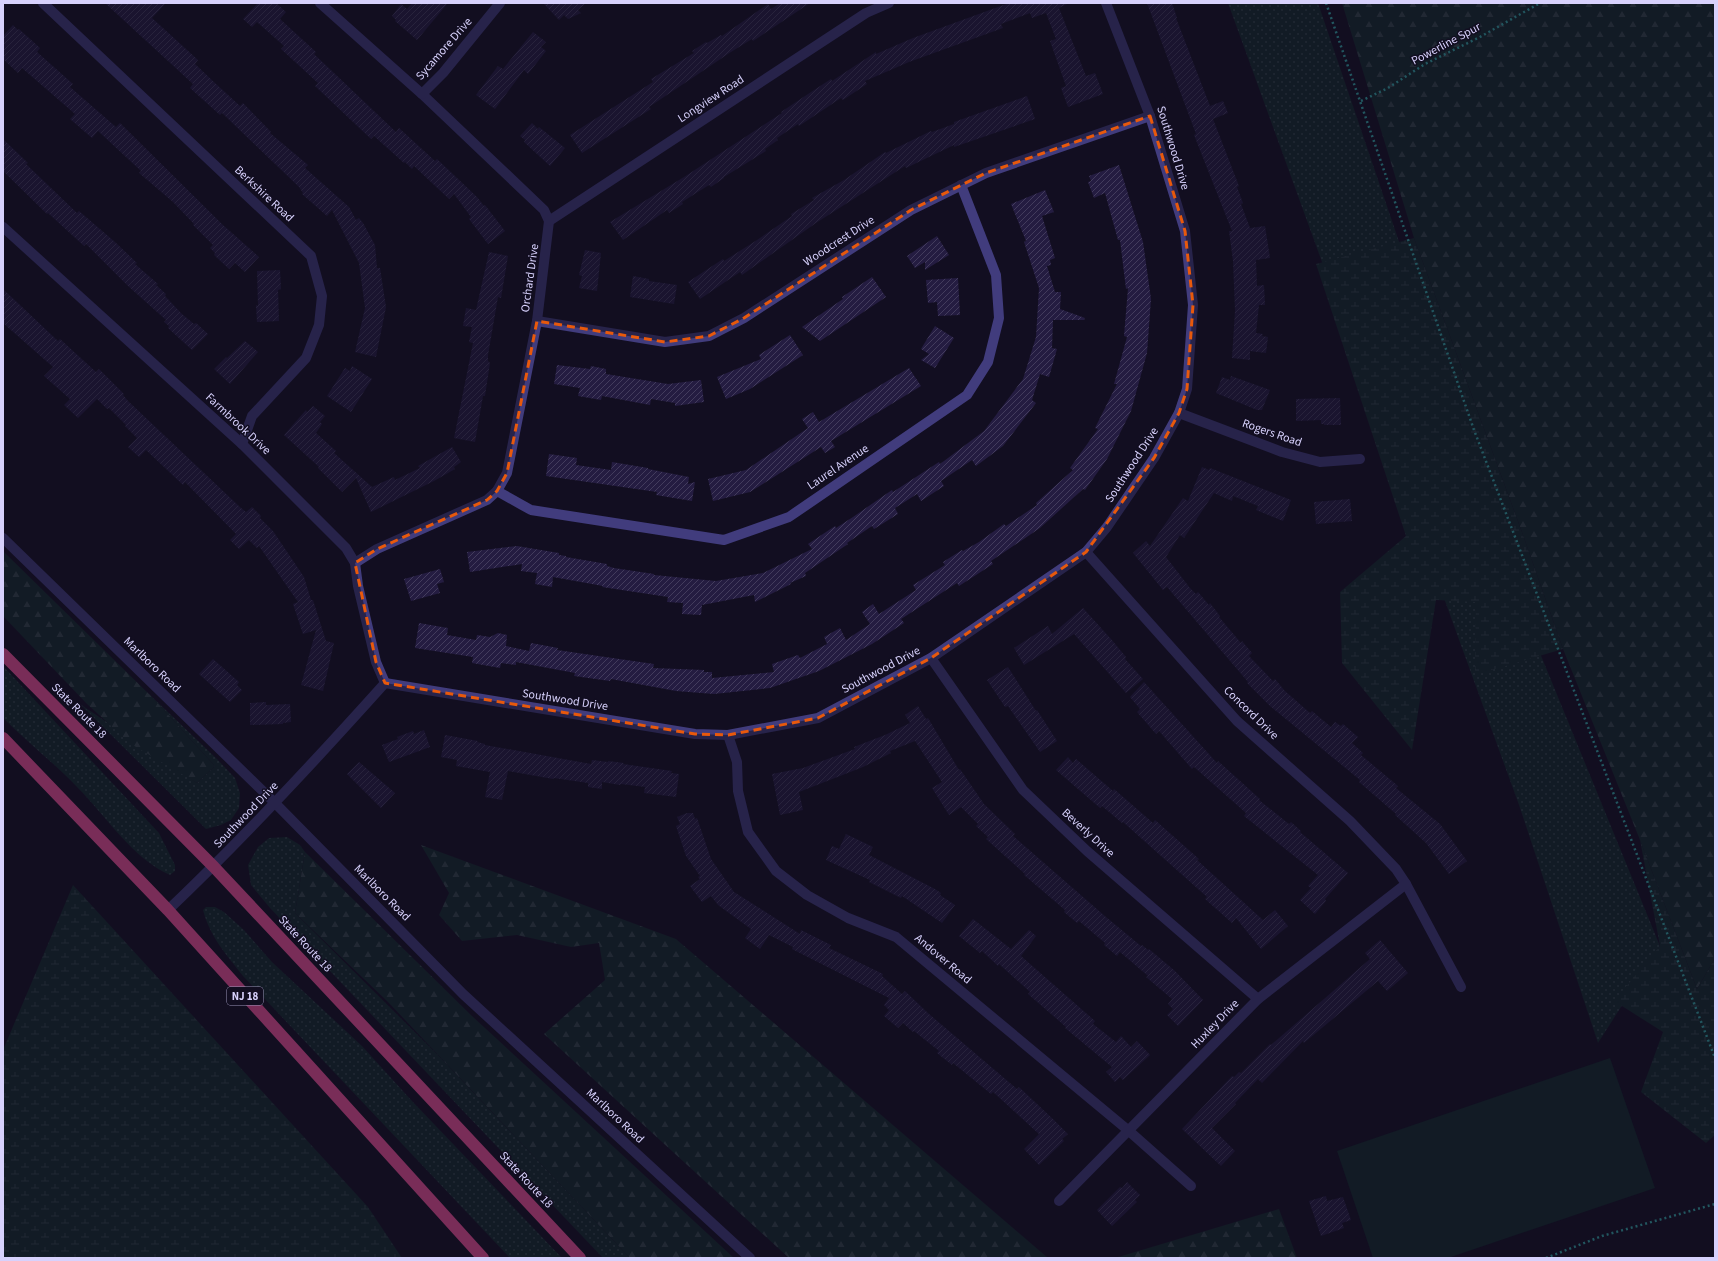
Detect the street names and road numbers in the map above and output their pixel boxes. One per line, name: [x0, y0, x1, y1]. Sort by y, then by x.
street label: Sycamore Drive: [412, 14, 476, 84]
street label: Powerline Spur: [1408, 18, 1484, 69]
street label: Longview Road: [674, 71, 748, 127]
street label: Southwood Drive: [1152, 104, 1194, 192]
street label: Berkshire Road: [230, 162, 298, 226]
street label: Woodcrest Drive: [800, 212, 878, 270]
street label: Orchard Drive: [517, 243, 543, 313]
street label: Farmbrook Drive: [202, 389, 274, 459]
street label: Rogers Road: [1240, 415, 1304, 451]
street label: Southwood Drive: [1101, 424, 1163, 506]
street label: Laurel Avenue: [804, 440, 872, 494]
street label: Marlboro Road: [120, 633, 184, 697]
street label: Southwood Drive: [839, 642, 923, 698]
street label: State Route 18: [48, 680, 110, 742]
street label: Concord Drive: [1220, 682, 1282, 744]
street label: Southwood Drive: [521, 685, 609, 715]
street label: Southwood Drive: [210, 778, 282, 852]
street label: Beverly Drive: [1058, 805, 1118, 861]
street label: Marlboro Road: [350, 861, 414, 925]
street label: State Route 18: [274, 912, 336, 976]
street label: Andover Road: [911, 930, 975, 988]
road number: NJ 18: [227, 987, 263, 1005]
street label: Huxley Drive: [1187, 995, 1243, 1052]
street label: Marlboro Road: [582, 1085, 648, 1147]
street label: State Route 18: [495, 1148, 557, 1212]

